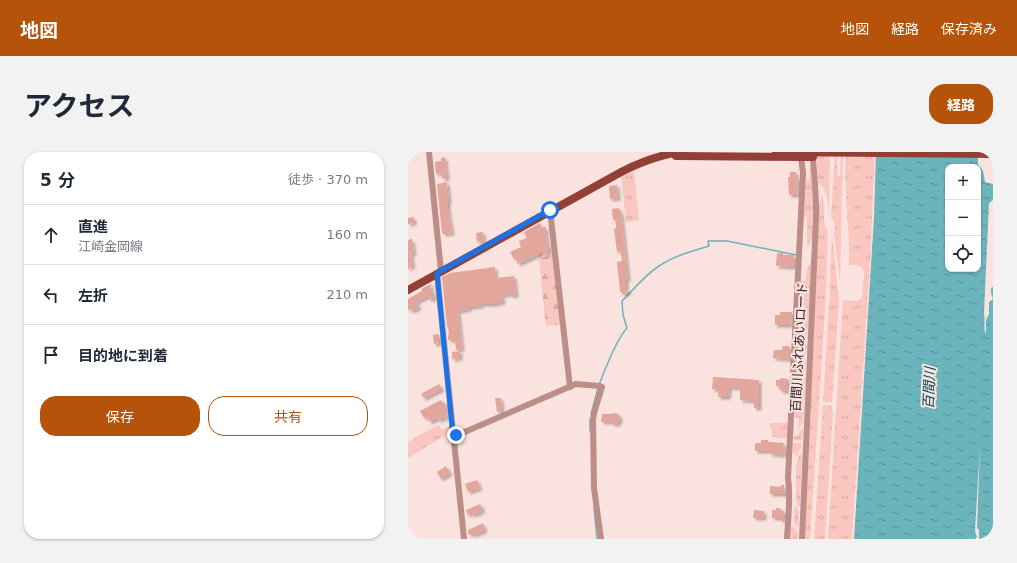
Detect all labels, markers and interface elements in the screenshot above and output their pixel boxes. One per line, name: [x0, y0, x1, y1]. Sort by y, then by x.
text: 地図: [20, 19, 58, 41]
text: 地図: [841, 21, 869, 37]
text: 経路: [891, 21, 919, 37]
text: 保存済み: [941, 21, 997, 37]
button: 経路: [929, 84, 993, 124]
text: アクセス: [24, 90, 135, 123]
map controls: [945, 164, 981, 272]
button: +: [945, 164, 981, 200]
text: 5 分: [40, 170, 75, 190]
text: 徒歩 · 370 m: [288, 172, 368, 187]
button: −: [945, 200, 981, 236]
route start: [541, 201, 559, 219]
text: 直進: [78, 218, 108, 236]
icon: ahead: [40, 224, 62, 246]
text: 160 m: [326, 227, 368, 242]
button: locate: [945, 236, 981, 272]
text: 江崎金岡線: [78, 239, 143, 254]
street label: 百間川ふれあいロード: [788, 282, 810, 412]
icon: left: [40, 284, 62, 306]
text: 左折: [78, 287, 108, 305]
text: 210 m: [326, 287, 368, 302]
icon: arrive: [40, 344, 62, 366]
text: 目的地に到着: [78, 347, 168, 365]
water label: 百間川: [920, 365, 938, 409]
button: 保存: [40, 396, 200, 436]
button: 共有: [208, 396, 368, 436]
route end: [447, 426, 465, 444]

